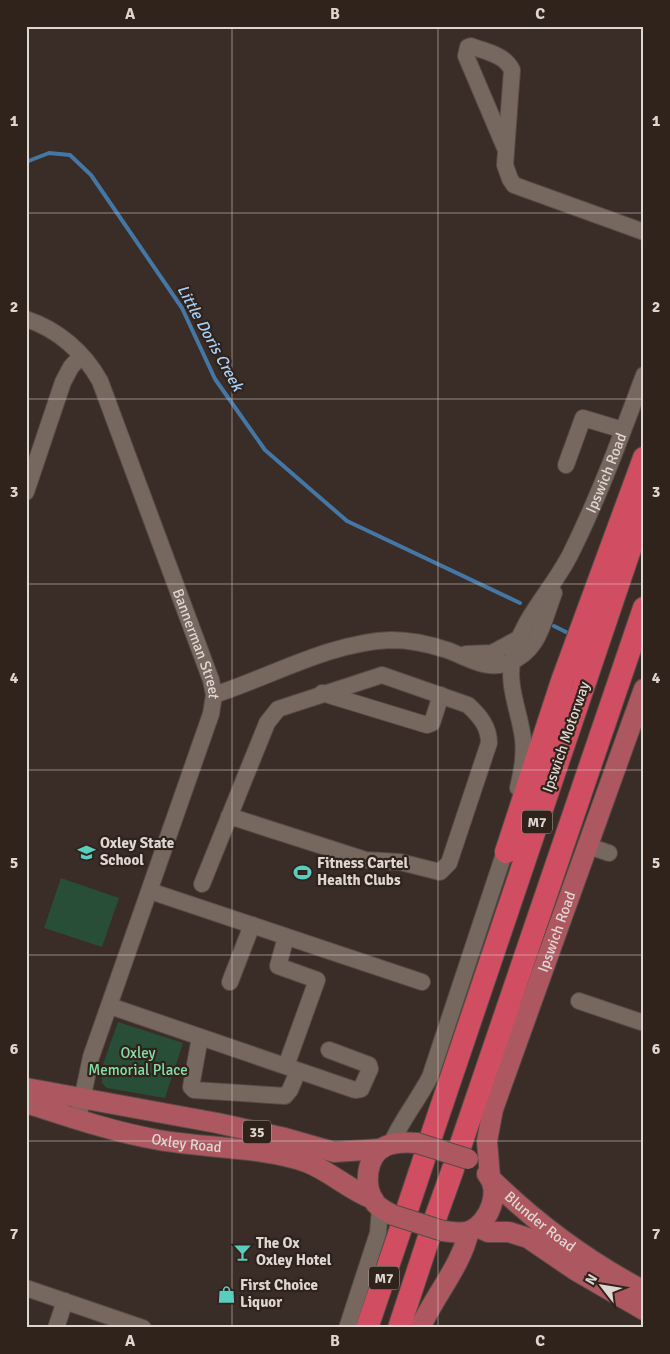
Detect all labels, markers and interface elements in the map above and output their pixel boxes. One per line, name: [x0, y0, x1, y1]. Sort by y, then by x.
text: A: [125, 4, 136, 24]
text: B: [330, 4, 340, 24]
text: C: [535, 4, 545, 24]
text: 1: [10, 111, 19, 131]
text: 1: [652, 111, 661, 131]
water label: Little Doris Creek: [173, 281, 248, 396]
text: 2: [10, 297, 18, 317]
text: 2: [652, 297, 660, 317]
street label: Ipswich Road: [582, 430, 630, 516]
text: 3: [10, 482, 18, 502]
text: 3: [652, 482, 660, 502]
street label: Bannerman Street: [169, 586, 223, 700]
text: 4: [10, 668, 19, 688]
text: 4: [652, 668, 661, 688]
street label: Ipswich Motorway: [539, 679, 593, 795]
road number: M7: [522, 810, 552, 834]
place label: Oxley State School: [100, 834, 174, 869]
school or university icon: Oxley State School: [76, 842, 96, 862]
text: 5: [10, 853, 18, 873]
text: 5: [652, 853, 660, 873]
place label: Fitness Cartel Health Clubs: [317, 854, 409, 889]
sports icon: Fitness Cartel Health Clubs: [293, 862, 313, 882]
street label: Ipswich Road: [534, 889, 580, 975]
text: 6: [10, 1039, 19, 1059]
text: 6: [652, 1039, 661, 1059]
park label: Oxley Memorial Place: [88, 1044, 188, 1079]
road number: 35: [243, 1120, 271, 1144]
street label: Oxley Road: [150, 1130, 223, 1156]
street label: Blunder Road: [501, 1188, 579, 1256]
text: 7: [10, 1224, 19, 1244]
text: 7: [652, 1224, 661, 1244]
place label: The Ox Oxley Hotel: [256, 1234, 332, 1269]
bar icon: The Ox Oxley Hotel: [232, 1242, 252, 1262]
north arrow: [578, 1262, 628, 1312]
road number: M7: [369, 1266, 399, 1290]
text: N: [581, 1271, 601, 1288]
place label: First Choice Liquor: [240, 1276, 318, 1311]
shop icon: First Choice Liquor: [216, 1284, 236, 1304]
text: A: [125, 1331, 136, 1351]
text: B: [330, 1331, 340, 1351]
text: C: [535, 1331, 545, 1351]

